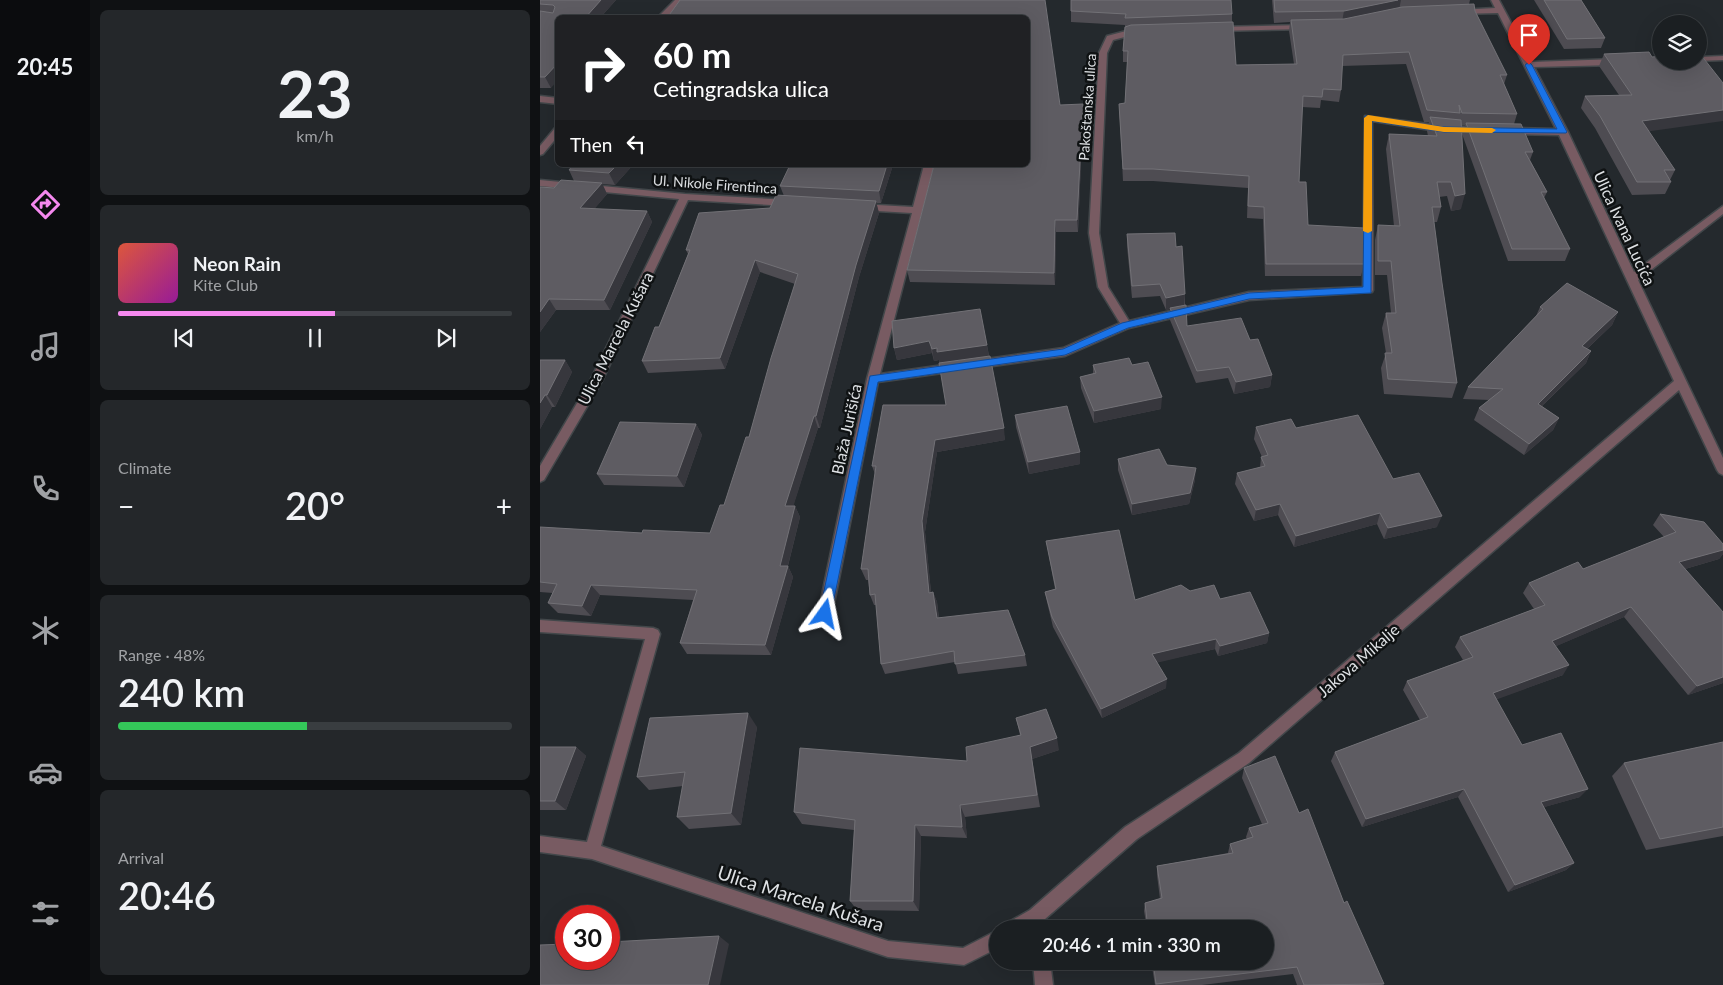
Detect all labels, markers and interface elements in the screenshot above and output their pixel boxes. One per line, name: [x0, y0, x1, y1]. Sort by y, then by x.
pin: [1508, 14, 1550, 65]
map controls: [1652, 15, 1707, 70]
button: layers: [1652, 15, 1707, 70]
icon: arrive: [1515, 21, 1543, 49]
text: 60 m: [653, 33, 731, 75]
icon: right: [570, 35, 635, 100]
text: 20:45: [17, 53, 73, 80]
street label: Pakoštanska ulica: [1075, 53, 1099, 161]
text: 23: [277, 54, 353, 132]
text: Cetingradska ulica: [653, 75, 829, 102]
text: km/h: [296, 126, 334, 145]
icon: left: [622, 130, 650, 158]
text: Then: [570, 133, 612, 156]
street label: Ulica Ivana Lucića: [1590, 168, 1660, 288]
street label: Ul. Nikole Firentinca: [652, 171, 778, 197]
icon: directions: [28, 187, 63, 222]
text: Neon Rain: [193, 252, 281, 275]
street label: Ulica Marcela Kušara: [573, 268, 657, 408]
text: Kite Club: [193, 275, 258, 294]
icon: previous: [170, 324, 198, 352]
icon: pause: [301, 324, 329, 352]
icon: next: [432, 324, 460, 352]
icon: music: [28, 329, 63, 364]
street label: Blaža Jurišića: [827, 382, 865, 476]
text: Climate: [118, 458, 171, 477]
icon: phone: [28, 471, 63, 506]
text: 20°: [285, 482, 345, 528]
text: −: [118, 489, 134, 523]
text: +: [496, 489, 512, 523]
position arrow: [798, 587, 850, 639]
icon: climate: [28, 613, 63, 648]
street label: Jakova Mikalje: [1313, 619, 1403, 701]
text: Range · 48%: [118, 645, 205, 664]
text: 240 km: [118, 669, 245, 715]
icon: car: [28, 755, 63, 790]
text: Arrival: [118, 848, 164, 867]
street label: Ulica Marcela Kušara: [715, 860, 887, 936]
text: 20:46: [118, 872, 216, 918]
icon: filters: [28, 896, 63, 931]
speed limit sign: 30: [555, 905, 620, 970]
text: 20:46 · 1 min · 330 m: [1042, 933, 1221, 956]

